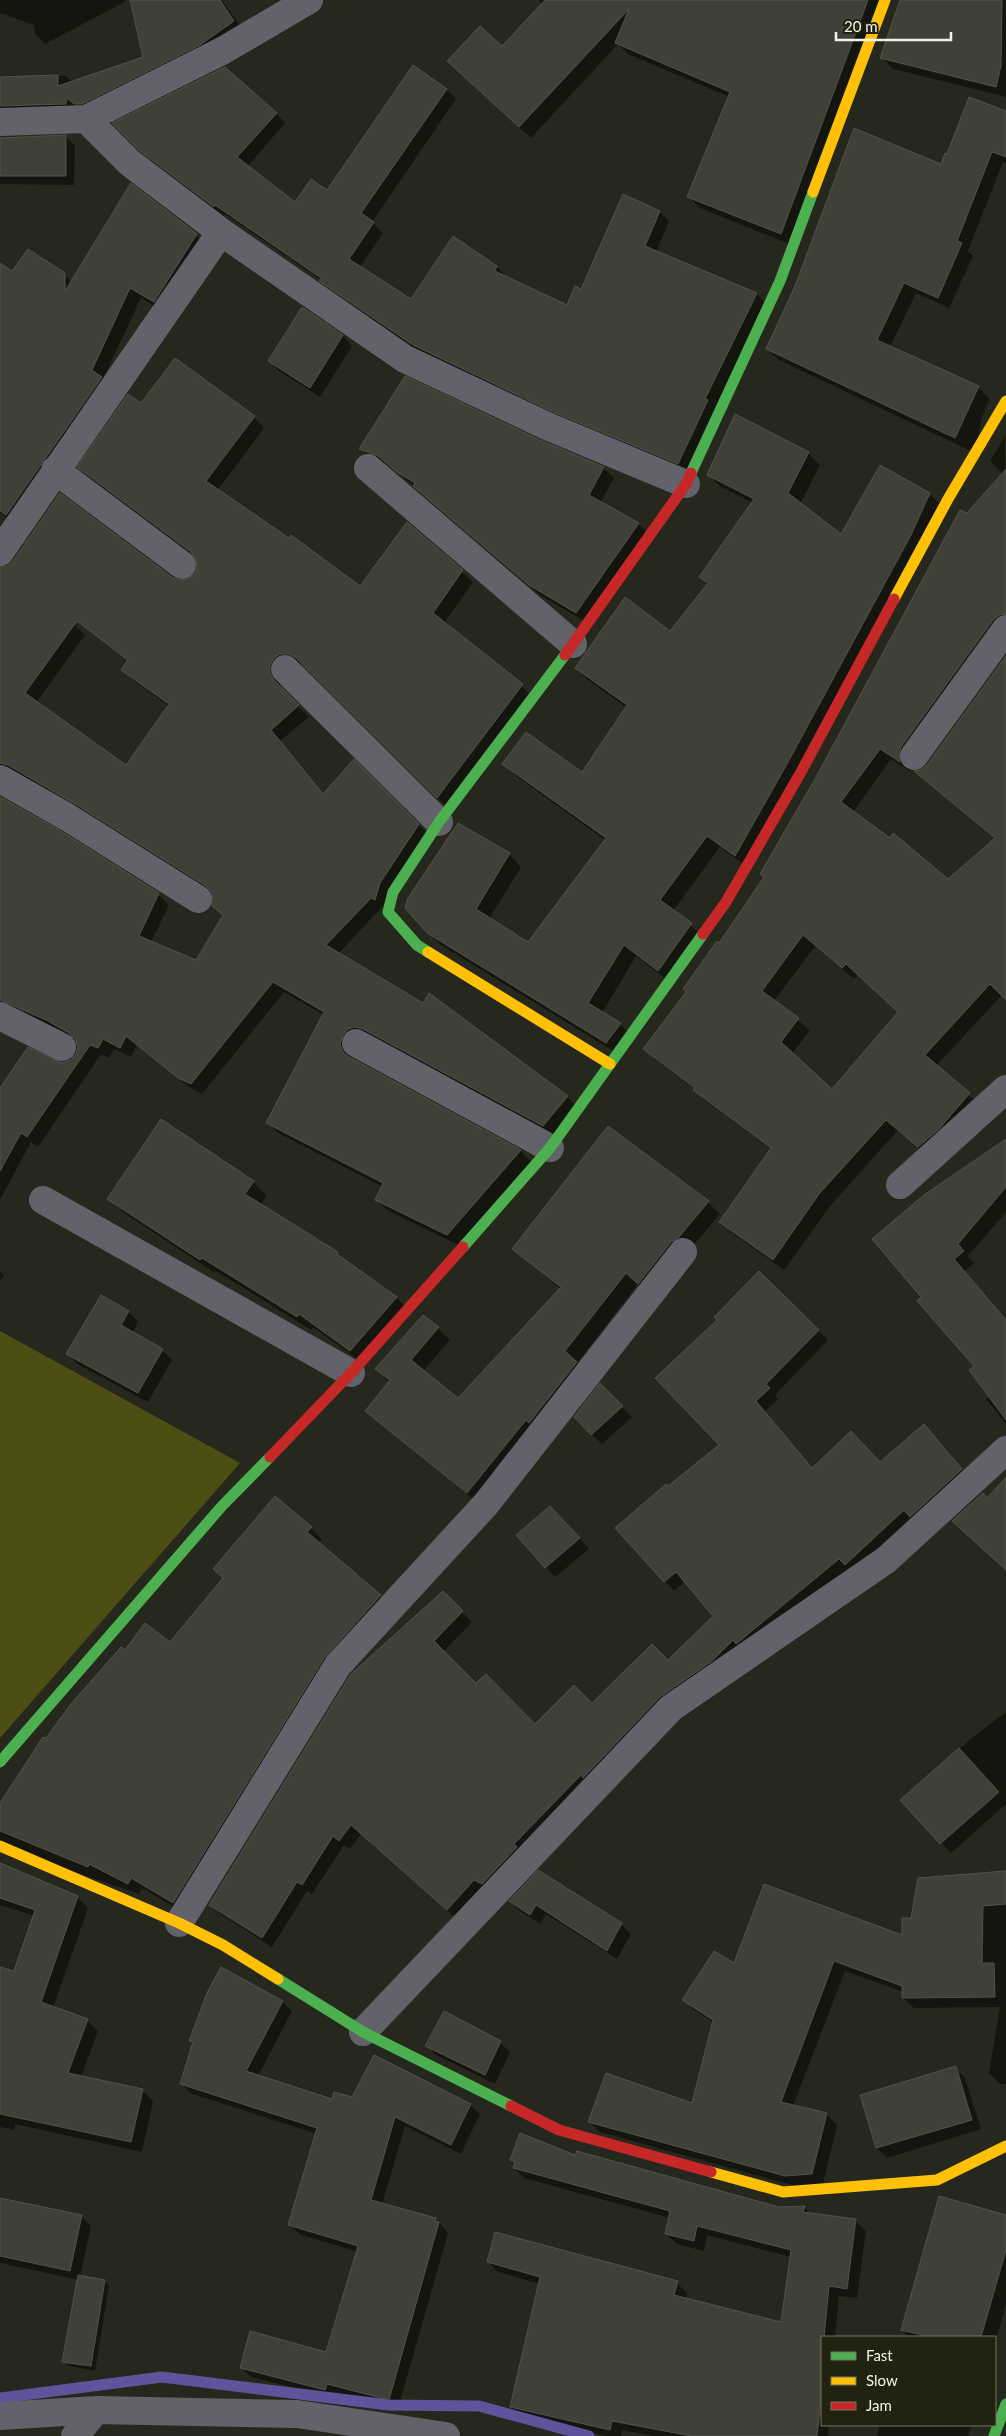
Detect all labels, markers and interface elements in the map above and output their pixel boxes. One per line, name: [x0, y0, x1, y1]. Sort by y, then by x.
scale bar: [836, 10, 951, 42]
text: 20 m: [844, 17, 878, 35]
legend: [821, 2336, 996, 2426]
text: Fast: [866, 2346, 893, 2364]
text: Slow: [866, 2371, 898, 2389]
text: Jam: [866, 2396, 892, 2414]

